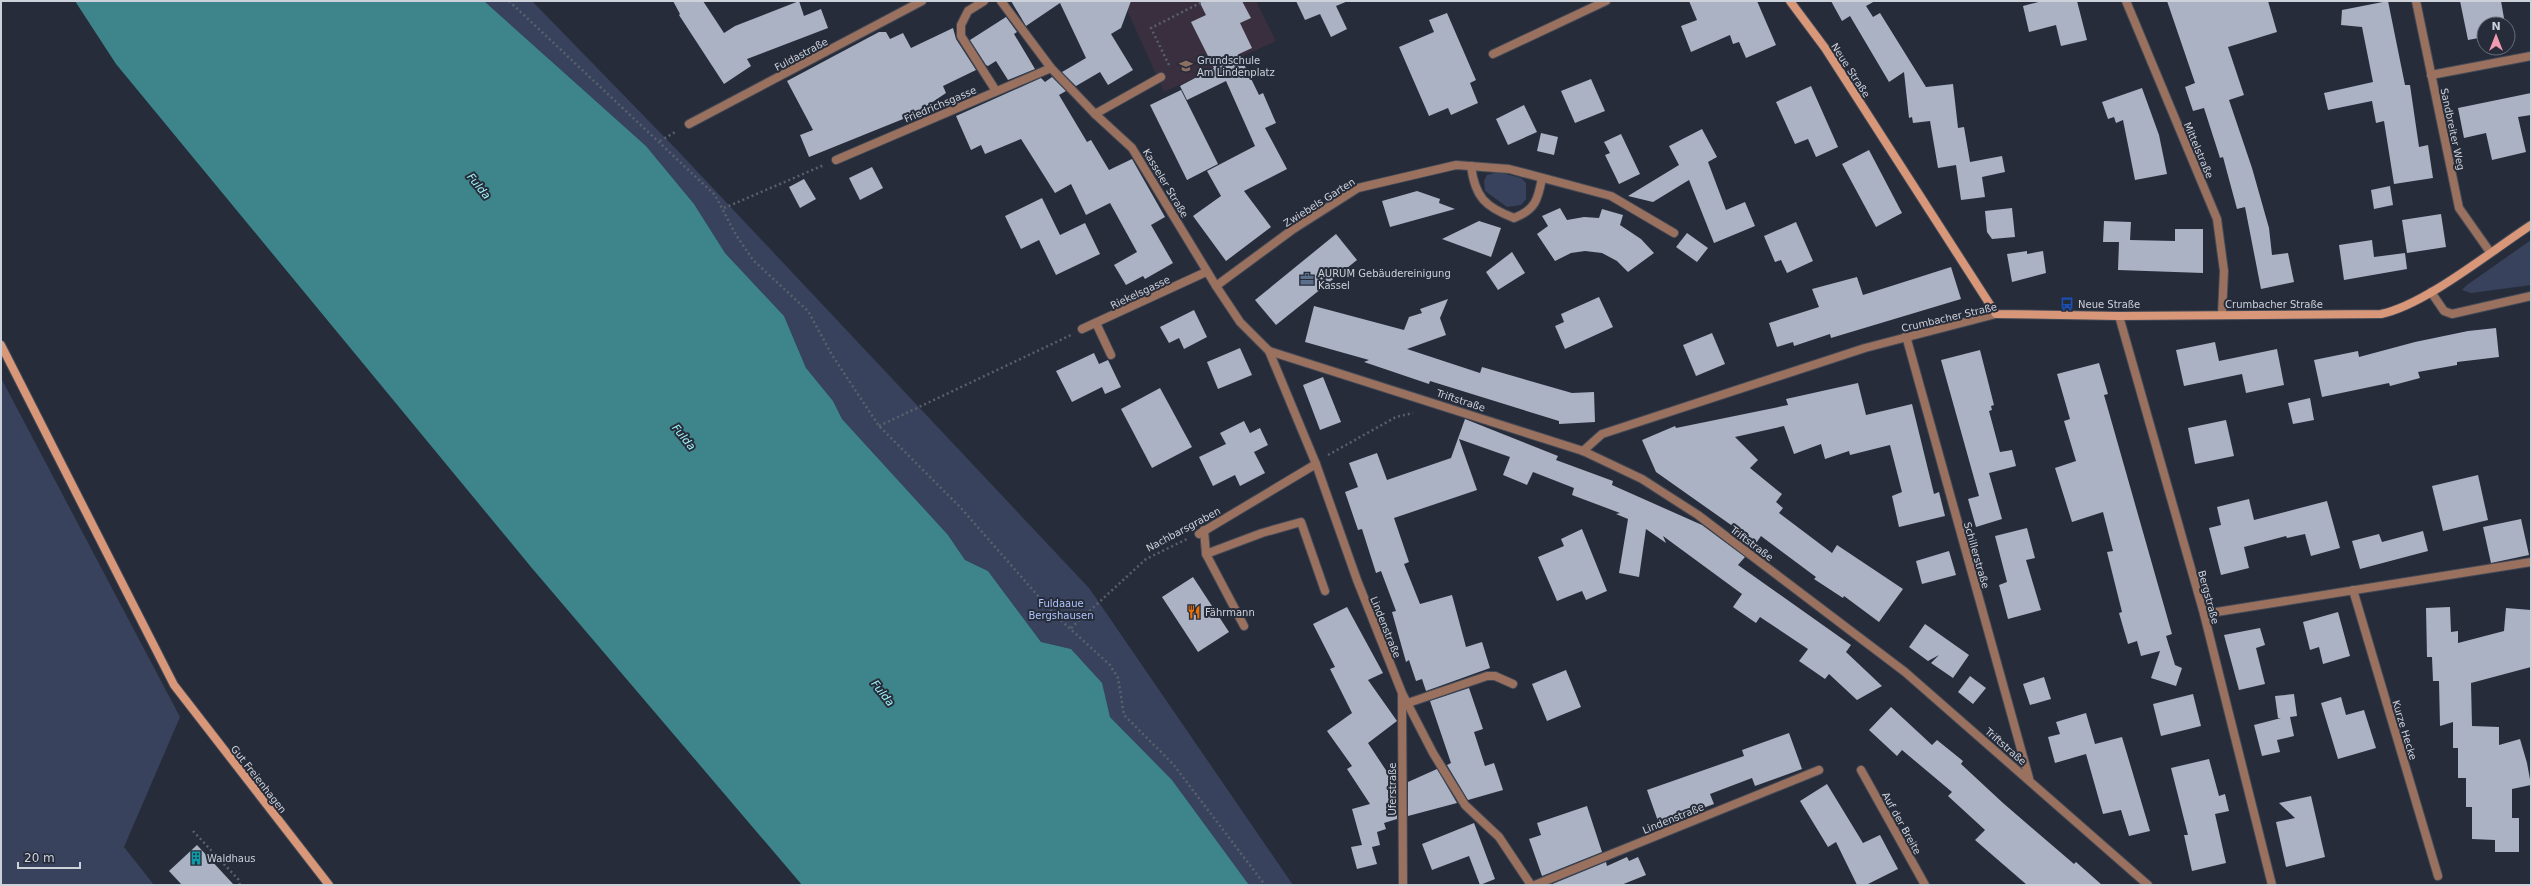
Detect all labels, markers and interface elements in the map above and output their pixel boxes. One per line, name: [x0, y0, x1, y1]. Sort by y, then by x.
north arrow: [2476, 16, 2516, 56]
text: N: [2491, 20, 2501, 33]
street label: Fuldastraße: [773, 36, 830, 73]
street label: Neue Straße: [1829, 41, 1872, 99]
place label: Grundschule Am Lindenplatz: [1197, 55, 1275, 78]
school or university icon: Grundschule Am Lindenplatz: [1178, 58, 1194, 74]
street label: Friedrichsgasse: [902, 84, 978, 125]
street label: Sandbreiter Weg: [2438, 87, 2467, 171]
street label: Mittelstraße: [2182, 120, 2215, 180]
street label: Kasseler Straße: [1141, 147, 1190, 220]
water label: Fulda: [464, 171, 493, 202]
street label: Zwiebels Garten: [1282, 176, 1357, 229]
place label: AURUM Gebäudereinigung Kassel: [1318, 268, 1451, 291]
office icon: AURUM Gebäudereinigung Kassel: [1299, 271, 1315, 287]
street label: Riekelsgasse: [1109, 274, 1172, 311]
bus stop icon: Neue Straße: [2059, 296, 2075, 312]
place label: Neue Straße: [2078, 299, 2140, 310]
street label: Crumbacher Straße: [2225, 299, 2323, 310]
street label: Crumbacher Straße: [1900, 301, 1998, 334]
street label: Triftstraße: [1434, 387, 1487, 414]
water label: Fulda: [669, 422, 698, 453]
street label: Nachbarsgraben: [1144, 505, 1222, 554]
street label: Schillerstraße: [1962, 521, 1991, 590]
street label: Triftstraße: [1727, 523, 1775, 563]
street label: Bergstraße: [2196, 569, 2221, 625]
street label: Lindenstraße: [1368, 595, 1403, 660]
park label: Fuldaaue Bergshausen: [1028, 598, 1094, 621]
restaurant icon: Fährmann: [1186, 604, 1202, 620]
place label: Fährmann: [1205, 607, 1255, 618]
water label: Fulda: [868, 678, 897, 709]
street label: Kurze Hecke: [2390, 699, 2419, 761]
street label: Triftstraße: [1982, 725, 2028, 767]
street label: Gut Freienhagen: [229, 743, 288, 815]
street label: Uferstraße: [1387, 763, 1398, 815]
street label: Auf der Breite: [1880, 790, 1923, 856]
street label: Lindenstraße: [1641, 801, 1706, 836]
scale bar: [18, 844, 80, 870]
building icon: Waldhaus: [188, 850, 204, 866]
text: 20 m: [24, 851, 55, 865]
place label: Waldhaus: [207, 853, 256, 864]

